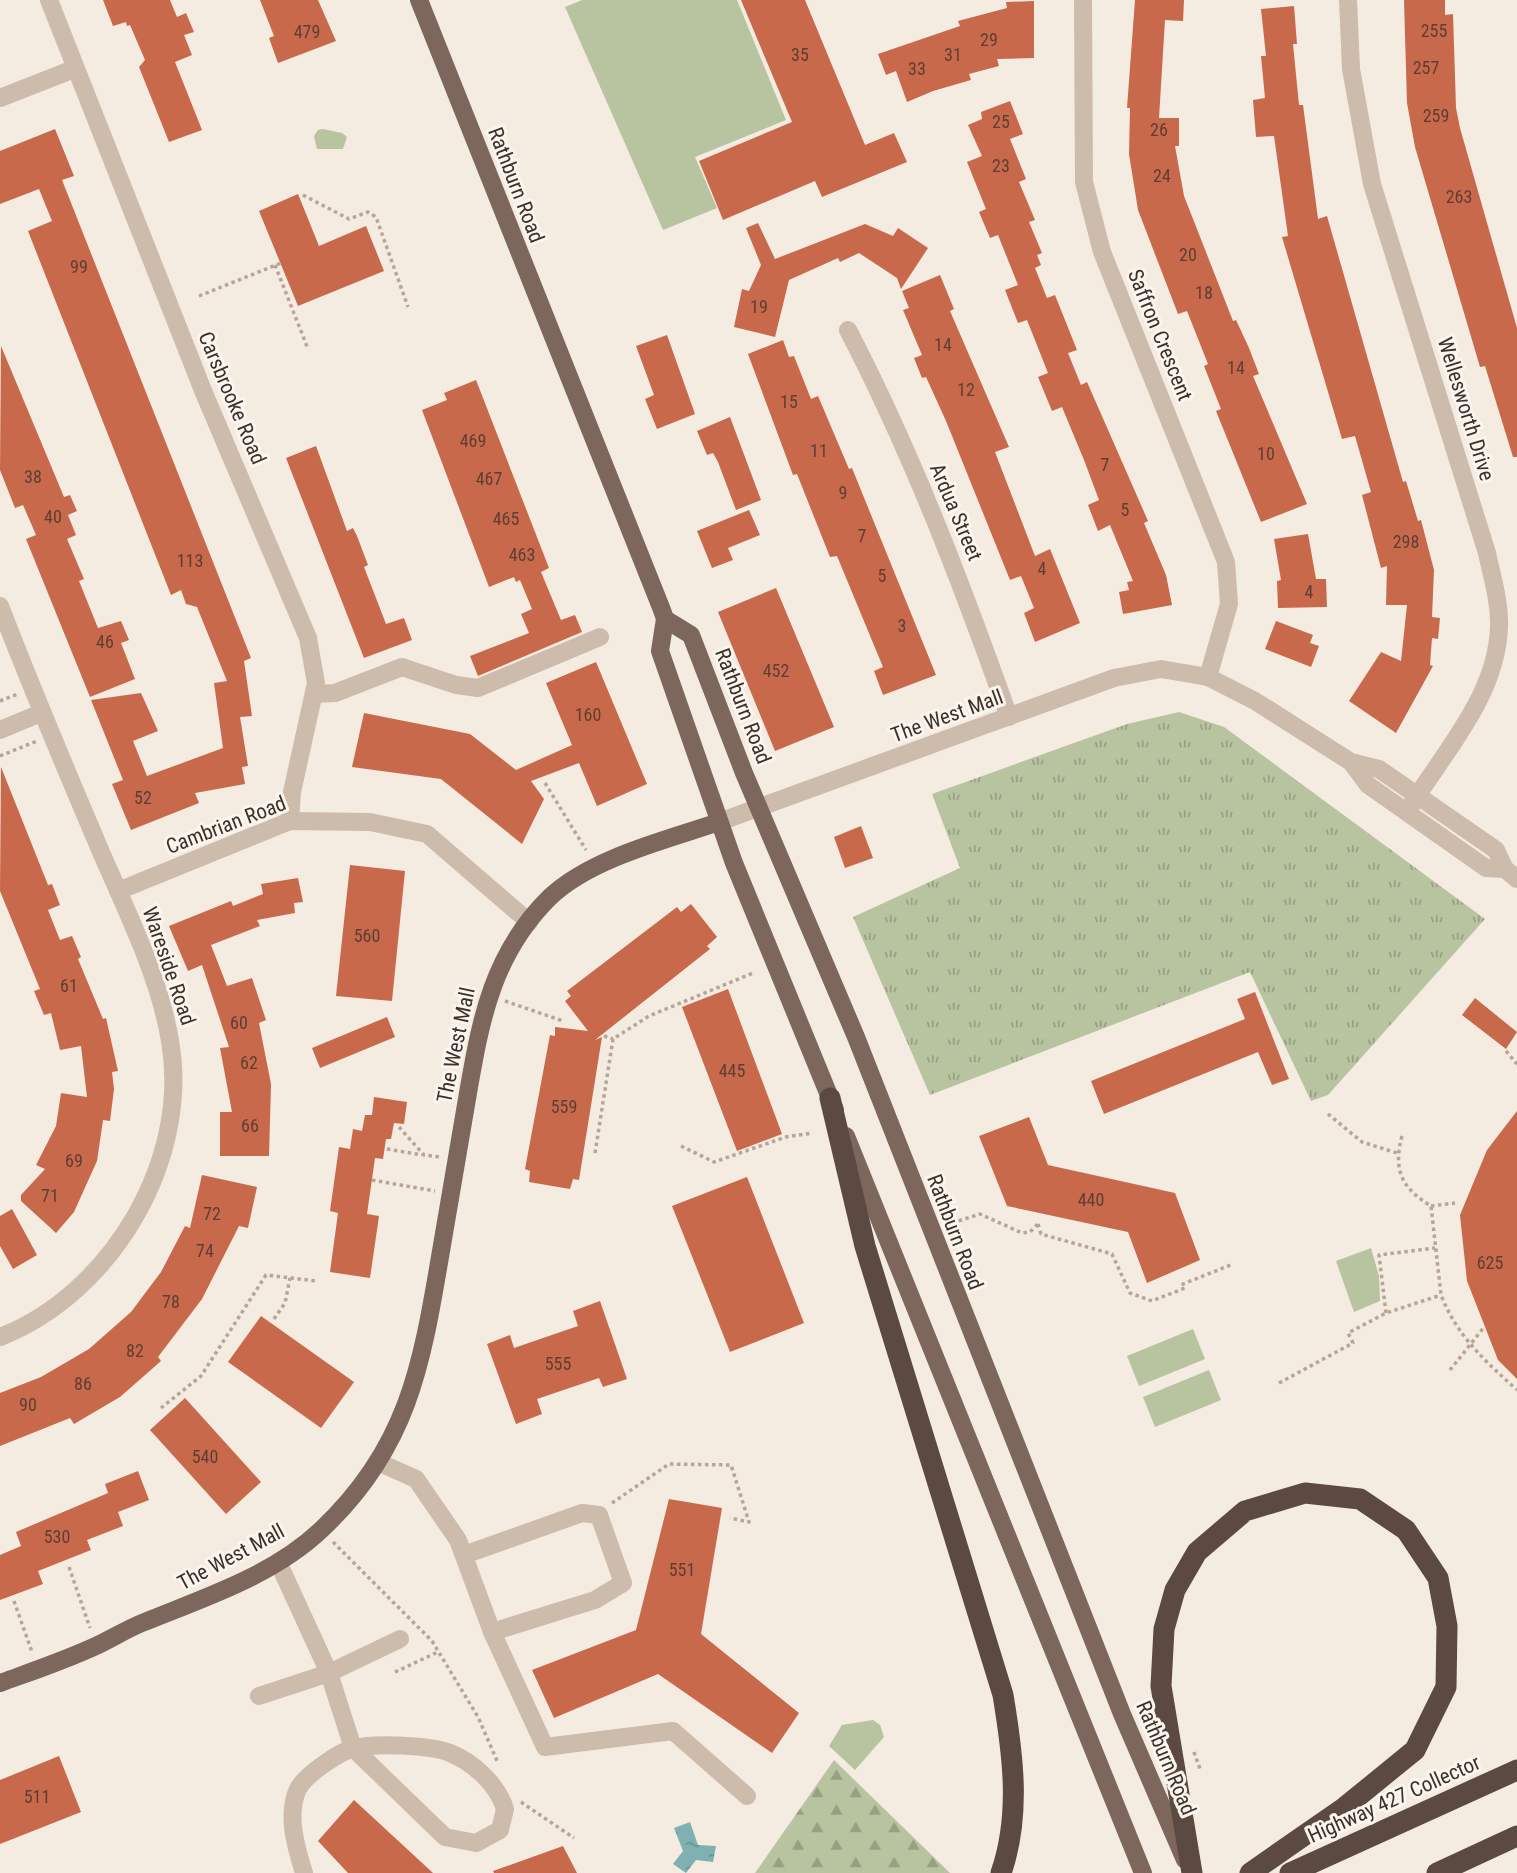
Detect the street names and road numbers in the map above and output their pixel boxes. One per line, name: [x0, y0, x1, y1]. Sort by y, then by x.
street label: Rathburn Road: [483, 124, 549, 246]
street label: Saffron Crescent: [1123, 266, 1197, 404]
street label: Carsbrooke Road: [193, 328, 271, 468]
street label: Wellesworth Drive: [1433, 334, 1499, 484]
street label: Ardua Street: [925, 460, 987, 564]
street label: Rathburn Road: [710, 645, 776, 767]
street label: The West Mall: [888, 685, 1006, 747]
street label: Cambrian Road: [163, 791, 289, 859]
street label: Wareside Road: [138, 904, 200, 1028]
street label: The West Mall: [432, 985, 480, 1105]
street label: Rathburn Road: [922, 1171, 988, 1293]
street label: The West Mall: [174, 1519, 288, 1595]
street label: Rathburn Road: [1131, 1697, 1201, 1819]
street label: Highway 427 Collector: [1304, 1750, 1484, 1848]

